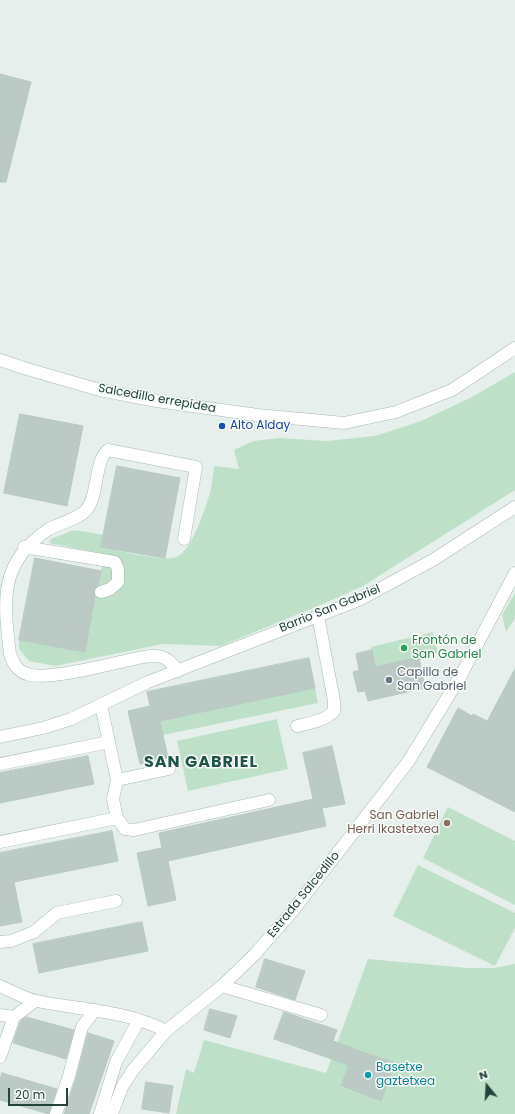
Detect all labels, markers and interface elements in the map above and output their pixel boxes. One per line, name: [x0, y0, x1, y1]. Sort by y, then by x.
street label: Salcedillo errepidea: [97, 382, 217, 416]
place label: Alto Alday: [230, 419, 290, 433]
marker: Alto Alday: [217, 421, 227, 431]
street label: Barrio San Gabriel: [277, 582, 383, 636]
place label: Frontón de San Gabriel: [412, 634, 481, 662]
marker: Frontón de San Gabriel: [399, 643, 409, 653]
place label: Capilla de San Gabriel: [397, 666, 466, 694]
marker: Capilla de San Gabriel: [384, 675, 394, 685]
district label: SAN GABRIEL: [144, 753, 258, 773]
place label: San Gabriel Herri Ikastetxea: [347, 809, 439, 837]
marker: San Gabriel Herri Ikastetxea: [442, 818, 452, 828]
street label: Estrada Salcedillo: [265, 849, 343, 941]
place label: Basetxe gaztetxea: [376, 1061, 435, 1089]
north arrow: [467, 1066, 507, 1106]
text: N: [477, 1066, 490, 1083]
marker: Basetxe gaztetxea: [363, 1070, 373, 1080]
scale bar: [10, 1080, 70, 1106]
text: 20 m: [15, 1086, 45, 1103]

